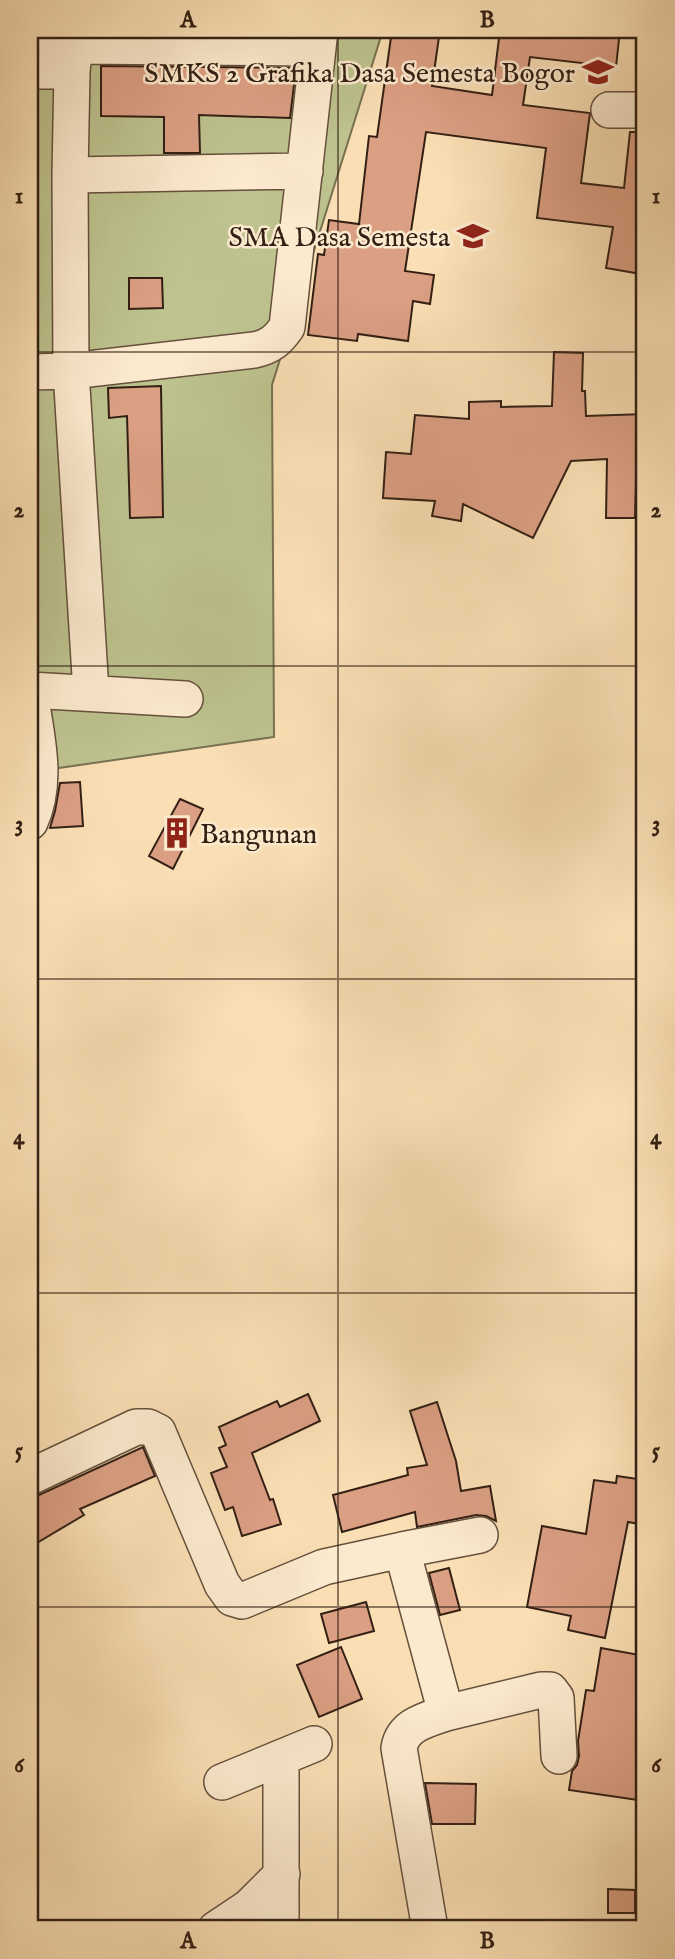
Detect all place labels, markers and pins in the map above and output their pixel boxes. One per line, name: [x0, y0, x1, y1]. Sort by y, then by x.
school or university icon: SMKS 2 Grafika Dasa Semesta Bogor: [581, 55, 615, 89]
place label: SMKS 2 Grafika Dasa Semesta Bogor: [144, 57, 575, 92]
school or university icon: SMA Dasa Semesta: [456, 219, 490, 253]
place label: SMA Dasa Semesta: [229, 221, 451, 256]
building icon: Bangunan: [160, 816, 194, 850]
place label: Bangunan: [200, 818, 317, 853]

